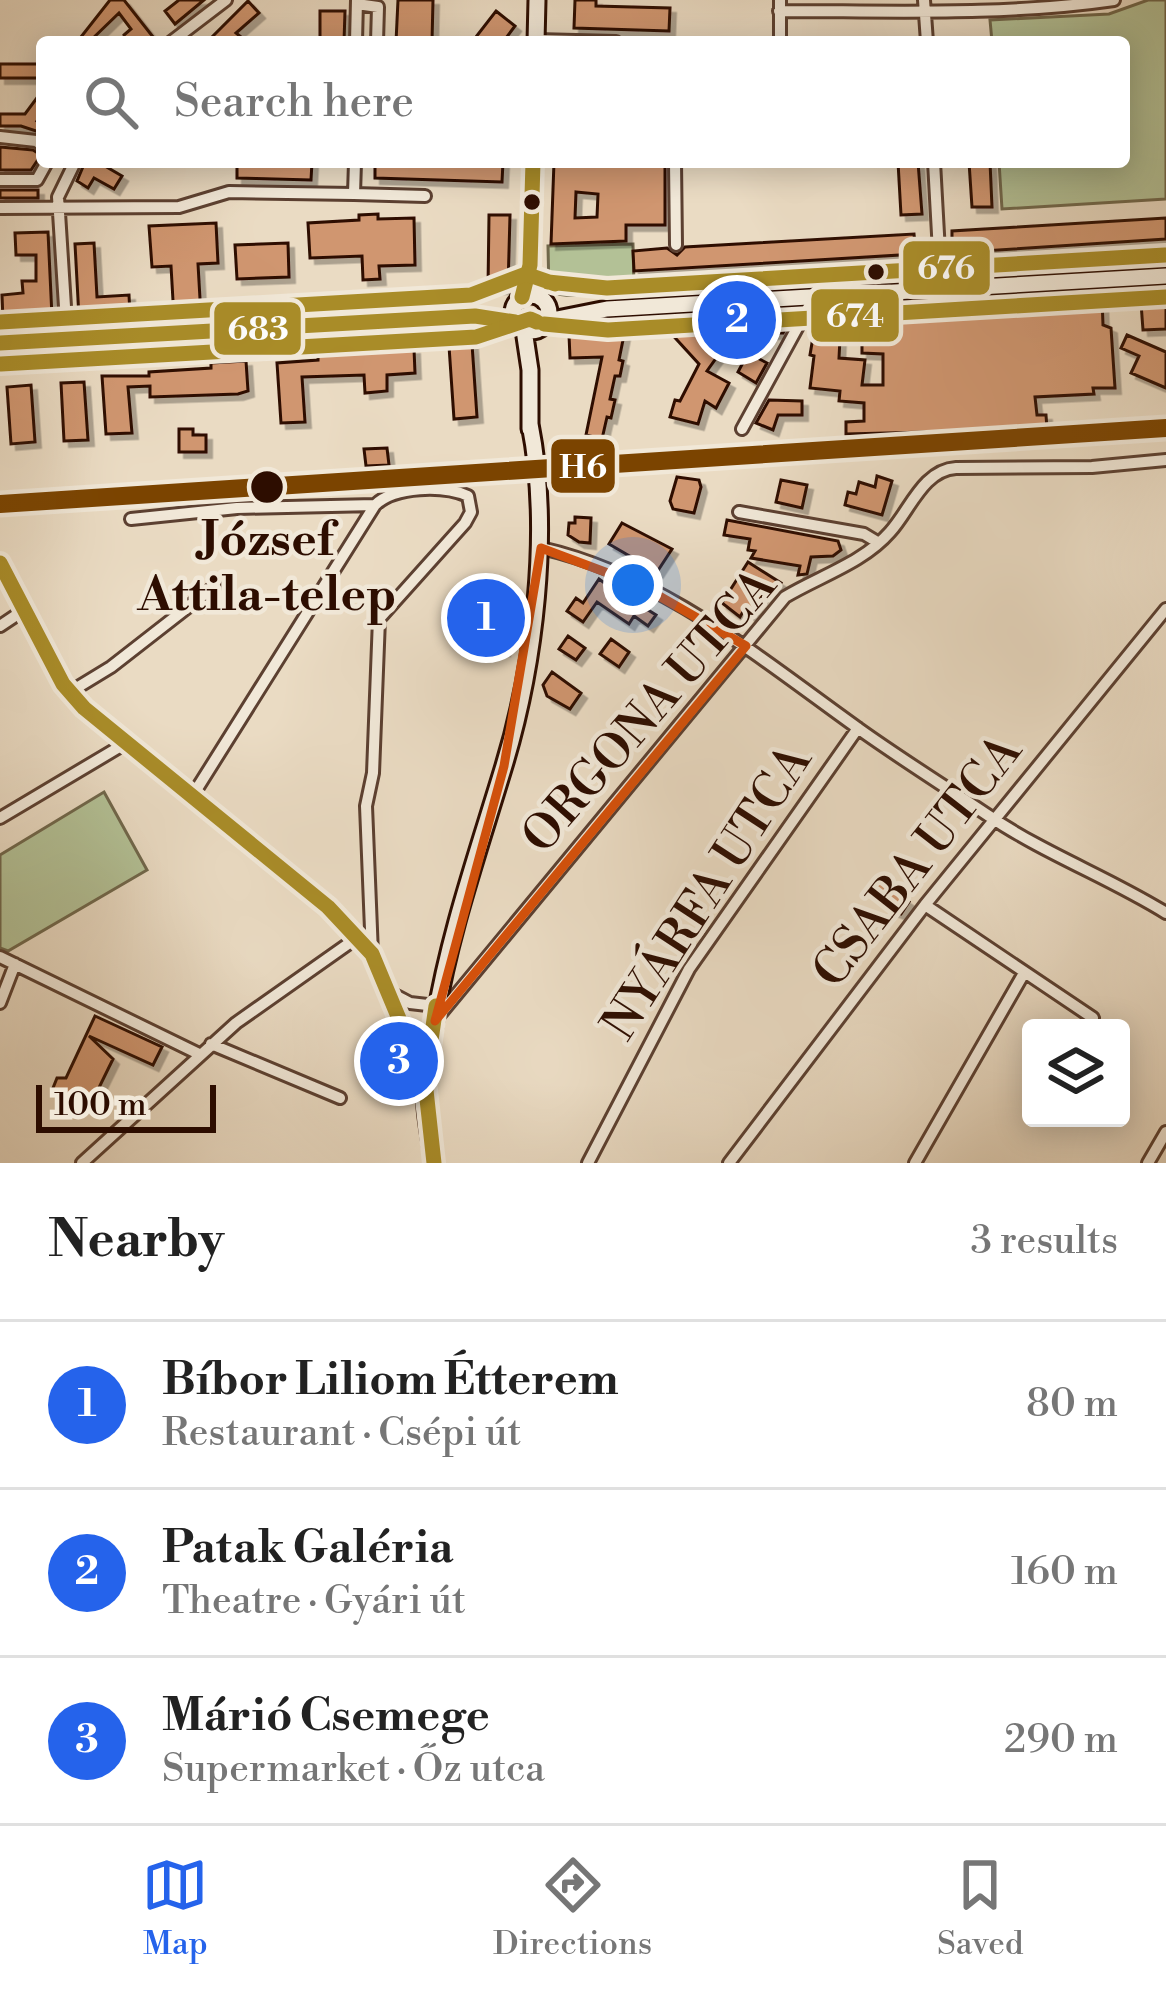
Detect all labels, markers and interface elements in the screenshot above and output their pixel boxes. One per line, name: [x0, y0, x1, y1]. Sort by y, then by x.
search box: [36, 36, 1130, 168]
icon: search: [78, 69, 144, 135]
text: Search here: [174, 74, 414, 131]
unlabelled marker: [521, 191, 543, 213]
line badge: 676: [901, 239, 992, 297]
text: 676: [917, 249, 975, 290]
unlabelled marker: [865, 261, 887, 283]
pin: 2: [698, 275, 776, 365]
line badge: 674: [809, 287, 901, 344]
text: 674: [826, 297, 884, 338]
line badge: 683: [212, 300, 303, 357]
text: 683: [227, 310, 289, 351]
line badge: H6: [549, 437, 617, 495]
text: H6: [559, 448, 607, 489]
marker: József Attila-telep: [248, 468, 286, 506]
place label: József Attila-telep: [136, 511, 397, 626]
your location: [603, 555, 663, 615]
street label: ORGONA UTCA: [510, 557, 790, 866]
pin: 1: [447, 573, 525, 663]
street label: CSABA UTCA: [801, 723, 1036, 1000]
street label: NYÁRFA UTCA: [588, 732, 826, 1052]
pin: 3: [360, 1016, 438, 1106]
map controls: [1022, 1019, 1130, 1127]
button: layers: [1022, 1019, 1130, 1127]
scale bar: [36, 1079, 216, 1132]
text: 100 m: [54, 1085, 147, 1126]
text: Nearby: [48, 1209, 224, 1273]
text: 3 results: [970, 1217, 1118, 1266]
text: Bíbor Liliom Étterem: [162, 1352, 619, 1409]
text: 1: [78, 1380, 96, 1429]
text: 80 m: [1026, 1380, 1118, 1429]
text: Restaurant · Csépi út: [162, 1409, 521, 1458]
text: Patak Galéria: [162, 1520, 453, 1577]
text: 2: [75, 1548, 99, 1597]
text: 160 m: [1011, 1548, 1118, 1597]
text: Theatre · Gyári út: [162, 1577, 466, 1626]
text: Márió Csemege: [162, 1688, 490, 1745]
text: 3: [75, 1716, 99, 1765]
text: 290 m: [1004, 1716, 1118, 1765]
text: Supermarket · Őz utca: [162, 1745, 545, 1794]
tab: Map: [142, 1852, 208, 1965]
tab: Directions: [493, 1852, 652, 1965]
tab: Saved: [937, 1852, 1024, 1965]

